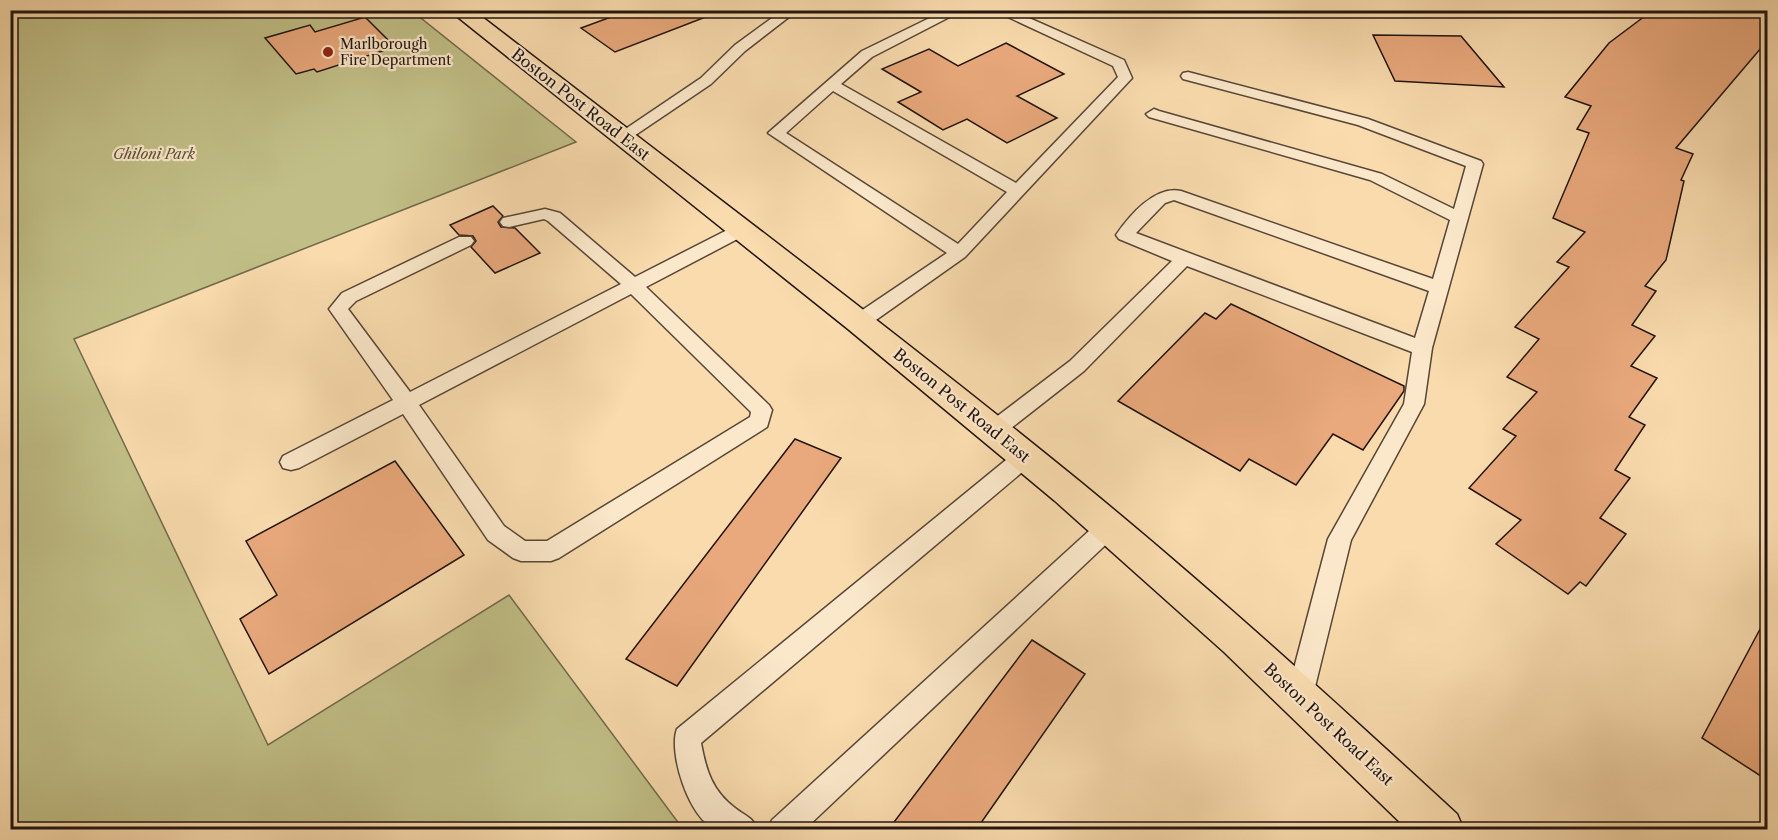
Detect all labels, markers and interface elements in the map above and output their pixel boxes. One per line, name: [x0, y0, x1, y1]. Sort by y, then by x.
place label: Marlborough Fire Department: [340, 35, 451, 69]
street label: Boston Post Road East: [508, 44, 654, 164]
marker: Marlborough Fire Department: [321, 45, 335, 59]
park label: Ghiloni Park: [113, 145, 196, 163]
street label: Boston Post Road East: [890, 344, 1035, 467]
street label: Boston Post Road East: [1260, 659, 1398, 790]

